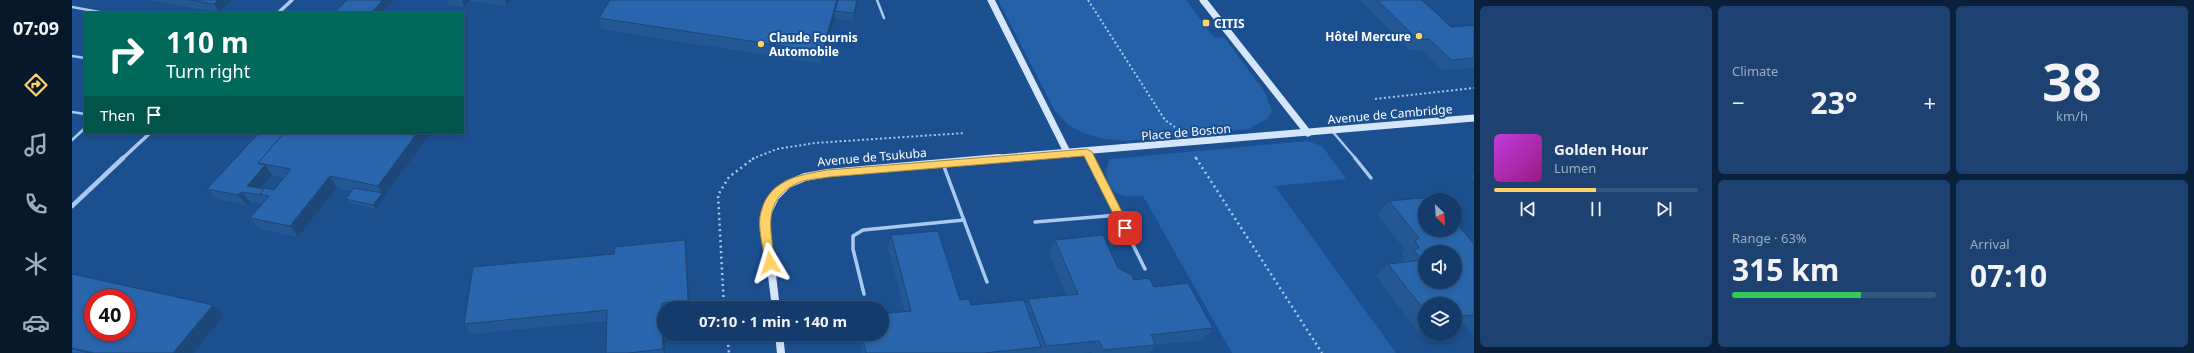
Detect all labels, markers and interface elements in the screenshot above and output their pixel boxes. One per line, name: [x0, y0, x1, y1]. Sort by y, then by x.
place label: CITIS: [1214, 15, 1245, 32]
text: 07:09: [13, 16, 59, 40]
marker: CITIS: [1201, 18, 1211, 28]
text: 110 m: [166, 23, 249, 61]
icon: right: [100, 28, 152, 80]
place label: Hôtel Mercure: [1325, 28, 1411, 45]
place label: Claude Fournis Automobile: [769, 29, 858, 60]
marker: Hôtel Mercure: [1414, 31, 1424, 41]
marker: Claude Fournis Automobile: [756, 39, 766, 49]
text: 38: [2042, 45, 2102, 116]
text: Turn right: [166, 59, 250, 83]
text: Climate: [1732, 62, 1778, 80]
icon: directions: [22, 71, 50, 99]
text: 23°: [1810, 82, 1858, 123]
text: −: [1732, 87, 1745, 117]
text: +: [1923, 87, 1936, 117]
street label: Avenue de Cambridge: [1327, 100, 1453, 128]
icon: arrive: [143, 104, 165, 126]
text: Then: [100, 105, 135, 125]
text: km/h: [2056, 107, 2088, 125]
street label: Place de Boston: [1141, 120, 1231, 144]
icon: music: [22, 131, 50, 159]
text: Golden Hour: [1554, 139, 1648, 159]
street label: Avenue de Tsukuba: [817, 144, 927, 170]
text: Lumen: [1554, 159, 1596, 177]
icon: phone: [22, 190, 50, 218]
north arrow: [1418, 193, 1462, 237]
map controls: [1418, 193, 1462, 341]
icon: previous: [1517, 198, 1539, 220]
icon: pause: [1585, 198, 1607, 220]
icon: next: [1653, 198, 1675, 220]
pin: [1108, 211, 1142, 245]
icon: arrive: [1114, 217, 1136, 239]
text: Range · 63%: [1732, 229, 1807, 247]
text: Arrival: [1970, 235, 2010, 253]
position arrow: [749, 242, 791, 284]
button: sound: [1418, 245, 1462, 289]
text: 315 km: [1732, 249, 1839, 290]
icon: climate: [22, 250, 50, 278]
text: 07:10: [1970, 255, 2047, 296]
speed limit sign: 40: [84, 289, 136, 341]
button: layers: [1418, 297, 1462, 341]
icon: car: [22, 309, 50, 337]
text: 07:10 · 1 min · 140 m: [699, 311, 847, 331]

